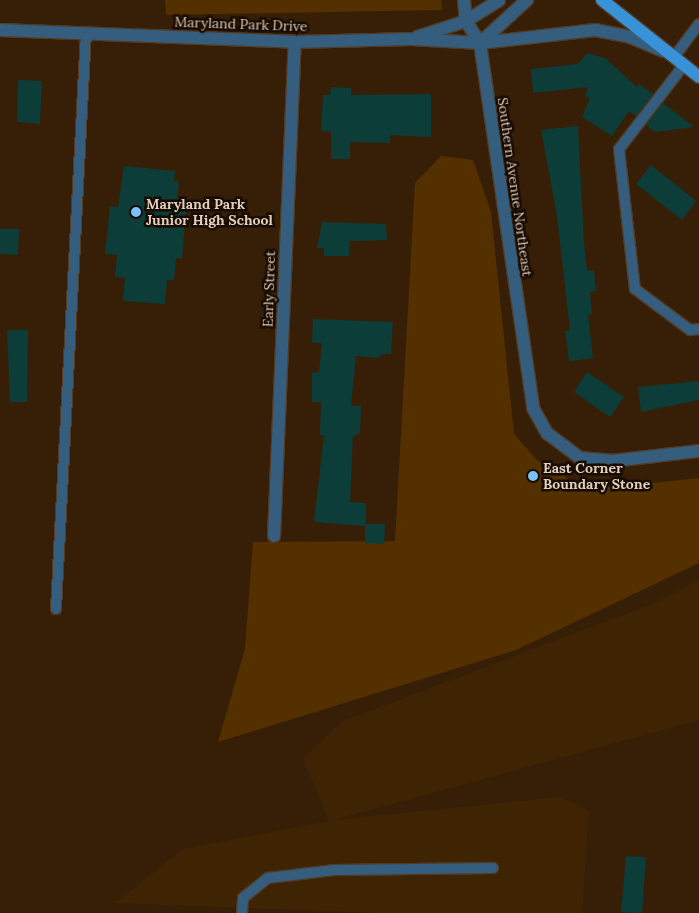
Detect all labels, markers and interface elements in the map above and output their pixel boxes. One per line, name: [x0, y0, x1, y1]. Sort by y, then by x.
street label: Maryland Park Drive: [174, 13, 308, 35]
street label: Southern Avenue Northeast: [494, 96, 536, 278]
place label: Maryland Park Junior High School: [146, 196, 273, 228]
marker: Maryland Park Junior High School: [130, 206, 142, 218]
street label: Early Street: [259, 251, 279, 327]
place label: East Corner Boundary Stone: [543, 460, 650, 492]
marker: East Corner Boundary Stone: [527, 470, 539, 482]

